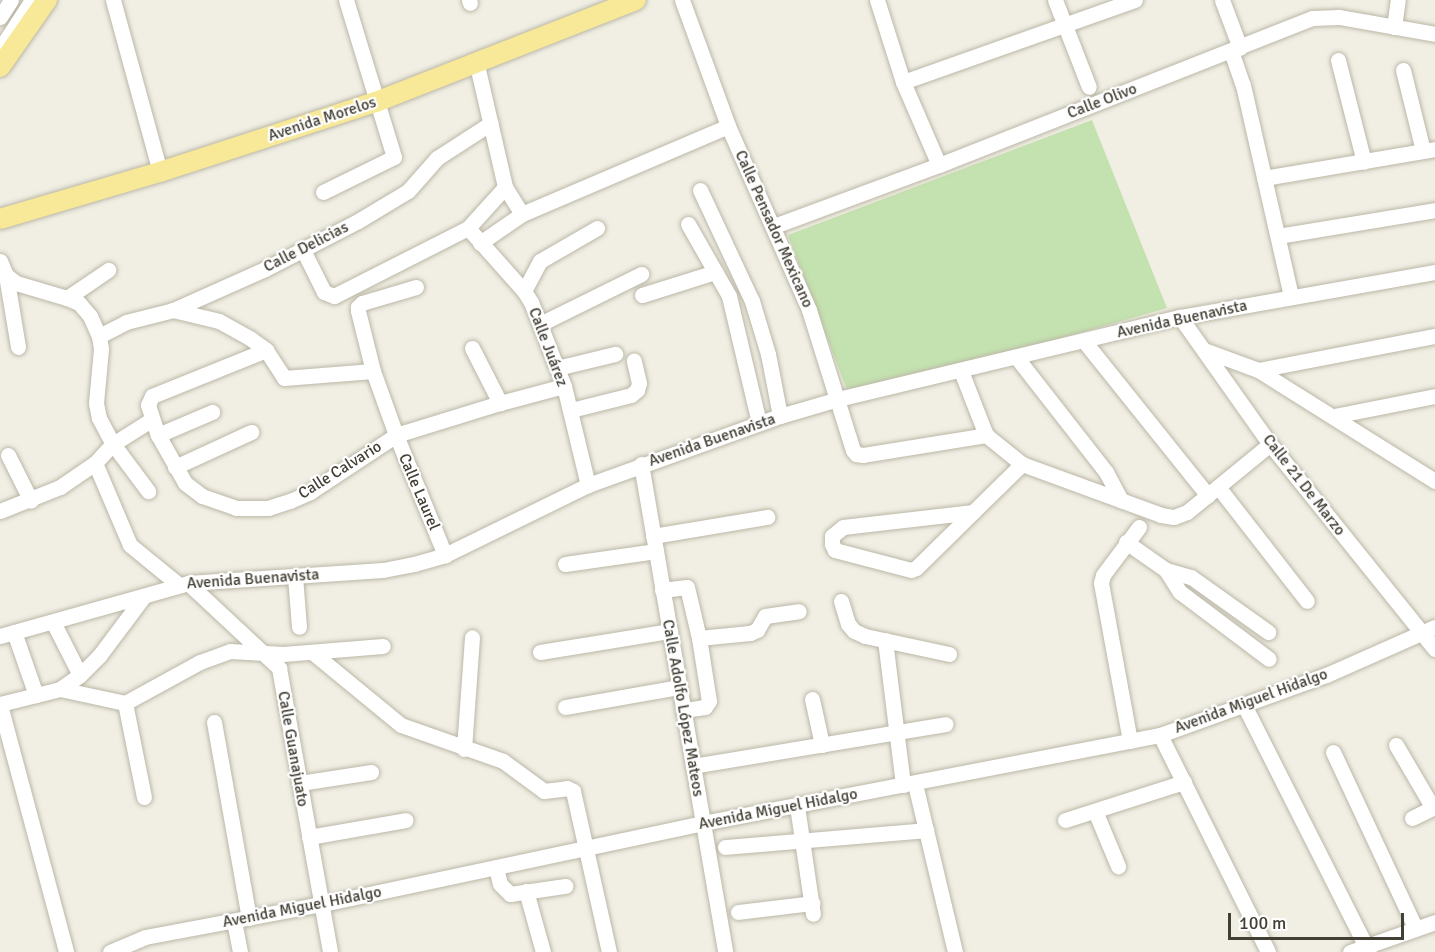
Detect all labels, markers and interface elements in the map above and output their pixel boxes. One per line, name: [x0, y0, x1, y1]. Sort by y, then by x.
street label: Calle Olivo: [1064, 79, 1140, 123]
street label: Avenida Morelos: [266, 92, 378, 146]
street label: Calle Pensador Mexicano: [731, 147, 817, 311]
street label: Calle Delicias: [260, 217, 352, 277]
street label: Avenida Buenavista: [1115, 296, 1249, 342]
street label: Calle Juárez: [524, 305, 572, 389]
street label: Avenida Buenavista: [646, 409, 778, 471]
street label: Calle 21 De Marzo: [1259, 431, 1349, 539]
street label: Calle Calvario: [295, 437, 385, 503]
street label: Calle Laurel: [394, 451, 444, 533]
street label: Avenida Buenavista: [186, 565, 320, 593]
street label: Calle Adolfo López Mateos: [658, 618, 708, 798]
street label: Avenida Miguel Hidalgo: [1172, 664, 1330, 738]
street label: Calle Guanajuato: [273, 690, 313, 808]
street label: Avenida Miguel Hidalgo: [697, 784, 859, 834]
street label: Avenida Miguel Hidalgo: [221, 882, 383, 932]
scale bar: [1231, 901, 1406, 939]
text: 100 m: [1239, 912, 1286, 934]

